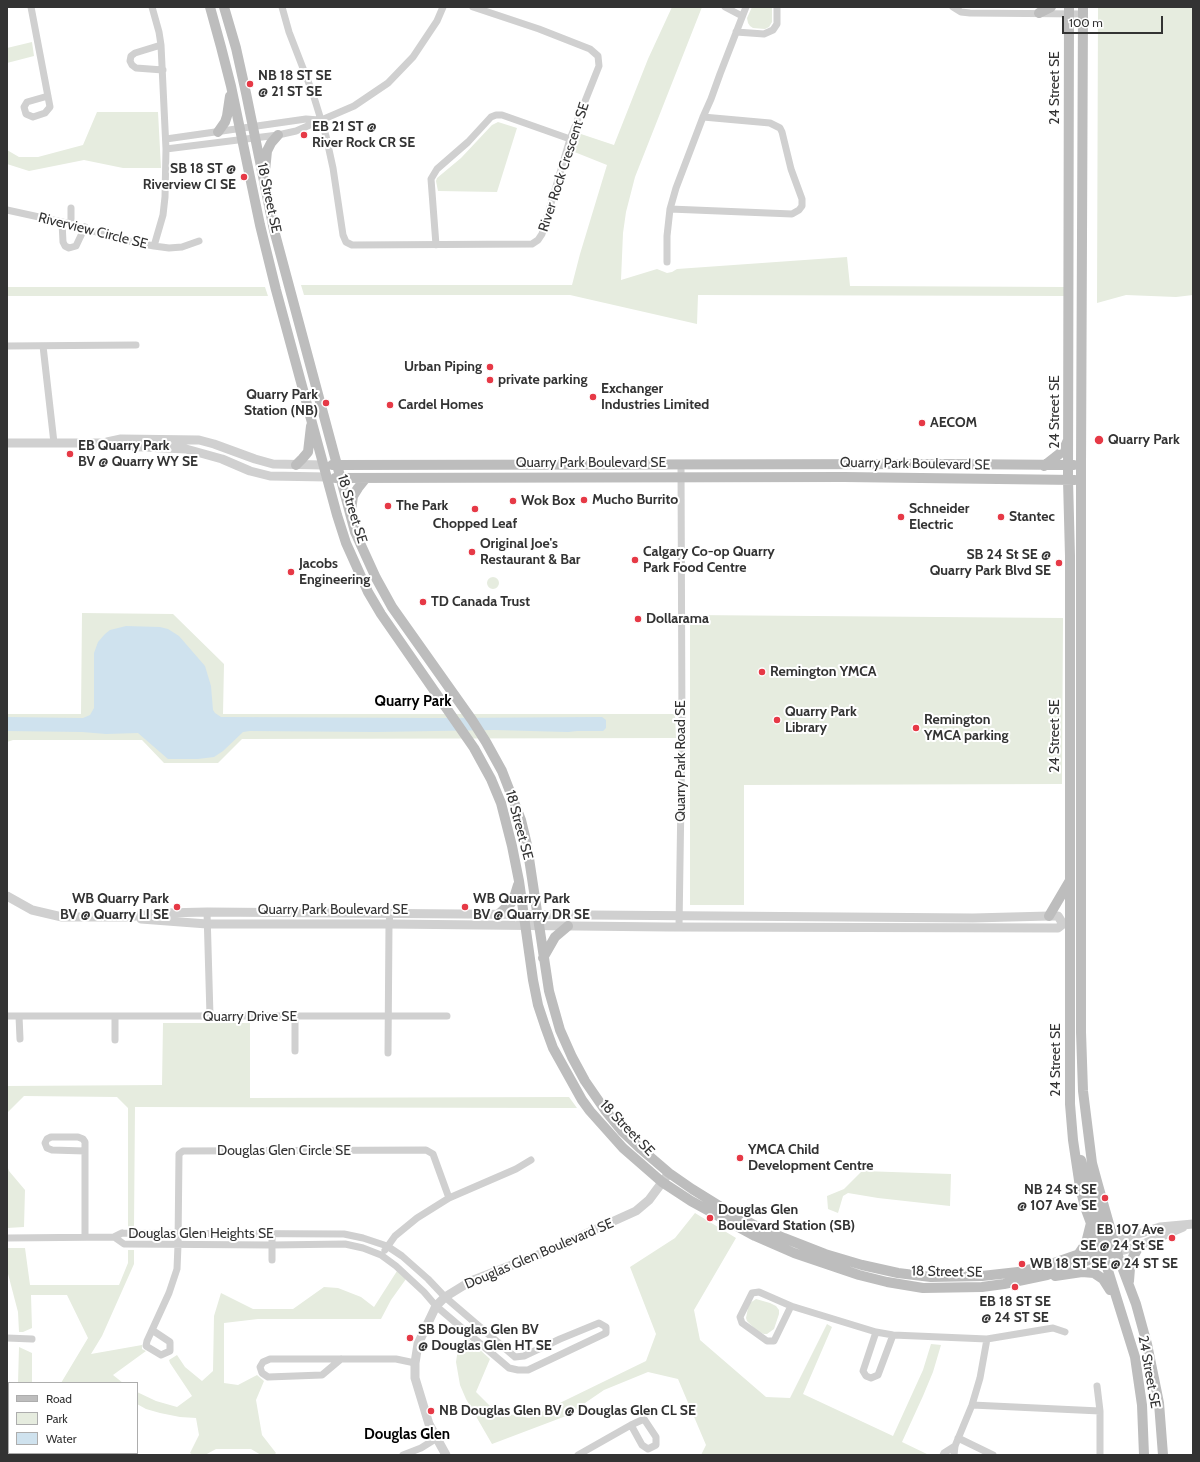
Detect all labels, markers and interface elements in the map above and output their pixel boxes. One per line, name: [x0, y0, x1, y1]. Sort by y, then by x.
scale bar: [1064, 8, 1165, 34]
text: 100 m: [1069, 15, 1103, 30]
street label: 24 Street SE: [1047, 51, 1063, 125]
place label: NB 18 ST SE @ 21 ST SE: [258, 68, 332, 100]
marker: NB 18 ST SE @ 21 ST SE: [245, 79, 255, 89]
street label: River Rock Crescent SE: [535, 100, 593, 234]
place label: EB 21 ST @ River Rock CR SE: [312, 119, 415, 152]
marker: EB 21 ST @ River Rock CR SE: [299, 130, 309, 140]
place label: SB 18 ST @ Riverview CI SE: [143, 161, 236, 194]
street label: 18 Street SE: [253, 161, 285, 235]
marker: SB 18 ST @ Riverview CI SE: [239, 172, 249, 182]
street label: Riverview Circle SE: [37, 209, 149, 253]
place label: Urban Piping: [404, 359, 482, 375]
marker: Urban Piping: [485, 362, 495, 372]
place label: private parking: [498, 372, 587, 388]
marker: private parking: [485, 375, 495, 385]
street label: 24 Street SE: [1047, 375, 1063, 449]
place label: Exchanger Industries Limited: [601, 381, 709, 414]
place label: Quarry Park Station (NB): [244, 387, 318, 420]
marker: Exchanger Industries Limited: [588, 392, 598, 402]
place label: Cardel Homes: [398, 397, 483, 413]
marker: Quarry Park Station (NB): [321, 398, 331, 408]
marker: Cardel Homes: [385, 400, 395, 410]
place label: AECOM: [930, 415, 977, 431]
marker: AECOM: [917, 418, 927, 428]
place label: Quarry Park: [1108, 432, 1180, 448]
marker: Quarry Park: [1093, 434, 1105, 446]
place label: EB Quarry Park BV @ Quarry WY SE: [78, 438, 198, 470]
marker: EB Quarry Park BV @ Quarry WY SE: [65, 449, 75, 459]
street label: Quarry Park Boulevard SE: [840, 454, 990, 474]
street label: Quarry Park Boulevard SE: [516, 455, 666, 471]
street label: 18 Street SE: [334, 472, 370, 546]
place label: Mucho Burrito: [592, 492, 678, 508]
place label: Wok Box: [521, 493, 575, 509]
marker: Mucho Burrito: [579, 495, 589, 505]
marker: Wok Box: [508, 496, 518, 506]
place label: The Park: [396, 498, 448, 514]
marker: The Park: [383, 501, 393, 511]
place label: Schneider Electric: [909, 501, 969, 534]
marker: Chopped Leaf: [470, 504, 480, 514]
place label: Stantec: [1009, 509, 1055, 525]
marker: Schneider Electric: [896, 512, 906, 522]
marker: Stantec: [996, 512, 1006, 522]
place label: Chopped Leaf: [433, 516, 517, 532]
place label: Original Joe's Restaurant & Bar: [480, 536, 580, 568]
place label: Calgary Co-op Quarry Park Food Centre: [643, 544, 775, 576]
marker: Original Joe's Restaurant & Bar: [467, 547, 477, 557]
place label: SB 24 St SE @ Quarry Park Blvd SE: [930, 547, 1051, 580]
marker: Calgary Co-op Quarry Park Food Centre: [630, 555, 640, 565]
place label: Jacobs Engineering: [299, 556, 370, 588]
marker: SB 24 St SE @ Quarry Park Blvd SE: [1054, 558, 1064, 568]
marker: Jacobs Engineering: [286, 567, 296, 577]
place label: TD Canada Trust: [431, 594, 530, 610]
marker: TD Canada Trust: [418, 597, 428, 607]
place label: Dollarama: [646, 611, 709, 627]
marker: Dollarama: [633, 614, 643, 624]
place label: Remington YMCA: [770, 664, 877, 680]
marker: Remington YMCA: [757, 667, 767, 677]
district label: Quarry Park: [375, 693, 451, 711]
street label: 24 Street SE: [1047, 699, 1063, 773]
street label: Quarry Park Road SE: [673, 700, 689, 822]
place label: Quarry Park Library: [785, 704, 857, 736]
place label: Remington YMCA parking: [924, 712, 1009, 744]
marker: Quarry Park Library: [772, 715, 782, 725]
marker: Remington YMCA parking: [911, 723, 921, 733]
street label: 18 Street SE: [502, 788, 536, 862]
place label: WB Quarry Park BV @ Quarry LI SE: [60, 891, 169, 924]
place label: WB Quarry Park BV @ Quarry DR SE: [473, 891, 590, 924]
marker: WB Quarry Park BV @ Quarry LI SE: [172, 902, 182, 912]
street label: Quarry Park Boulevard SE: [258, 902, 408, 918]
marker: WB Quarry Park BV @ Quarry DR SE: [460, 902, 470, 912]
street label: Quarry Drive SE: [203, 1009, 297, 1025]
street label: 24 Street SE: [1048, 1023, 1064, 1097]
street label: 18 Street SE: [596, 1097, 658, 1159]
place label: YMCA Child Development Centre: [748, 1142, 874, 1174]
street label: Douglas Glen Circle SE: [217, 1143, 351, 1159]
marker: YMCA Child Development Centre: [735, 1153, 745, 1163]
place label: NB 24 St SE @ 107 Ave SE: [1017, 1182, 1097, 1214]
marker: NB 24 St SE @ 107 Ave SE: [1100, 1193, 1110, 1203]
place label: Douglas Glen Boulevard Station (SB): [718, 1202, 855, 1234]
marker: Douglas Glen Boulevard Station (SB): [705, 1213, 715, 1223]
street label: Douglas Glen Boulevard SE: [462, 1215, 616, 1293]
place label: EB 107 Ave SE @ 24 St SE: [1080, 1222, 1164, 1254]
street label: Douglas Glen Heights SE: [128, 1226, 274, 1242]
marker: EB 107 Ave SE @ 24 St SE: [1167, 1233, 1177, 1243]
place label: WB 18 ST SE @ 24 ST SE: [1030, 1256, 1178, 1272]
marker: WB 18 ST SE @ 24 ST SE: [1017, 1259, 1027, 1269]
street label: 18 Street SE: [911, 1263, 983, 1281]
marker: EB 18 ST SE @ 24 ST SE: [1010, 1282, 1020, 1292]
place label: EB 18 ST SE @ 24 ST SE: [979, 1294, 1051, 1326]
place label: SB Douglas Glen BV @ Douglas Glen HT SE: [418, 1322, 552, 1354]
marker: SB Douglas Glen BV @ Douglas Glen HT SE: [405, 1333, 415, 1343]
street label: 24 Street SE: [1134, 1334, 1164, 1410]
legend: [8, 1382, 138, 1454]
text: Road: [46, 1391, 72, 1406]
place label: NB Douglas Glen BV @ Douglas Glen CL SE: [439, 1403, 696, 1419]
marker: NB Douglas Glen BV @ Douglas Glen CL SE: [426, 1406, 436, 1416]
text: Park: [46, 1411, 68, 1426]
district label: Douglas Glen: [364, 1426, 450, 1444]
text: Water: [46, 1431, 76, 1446]

